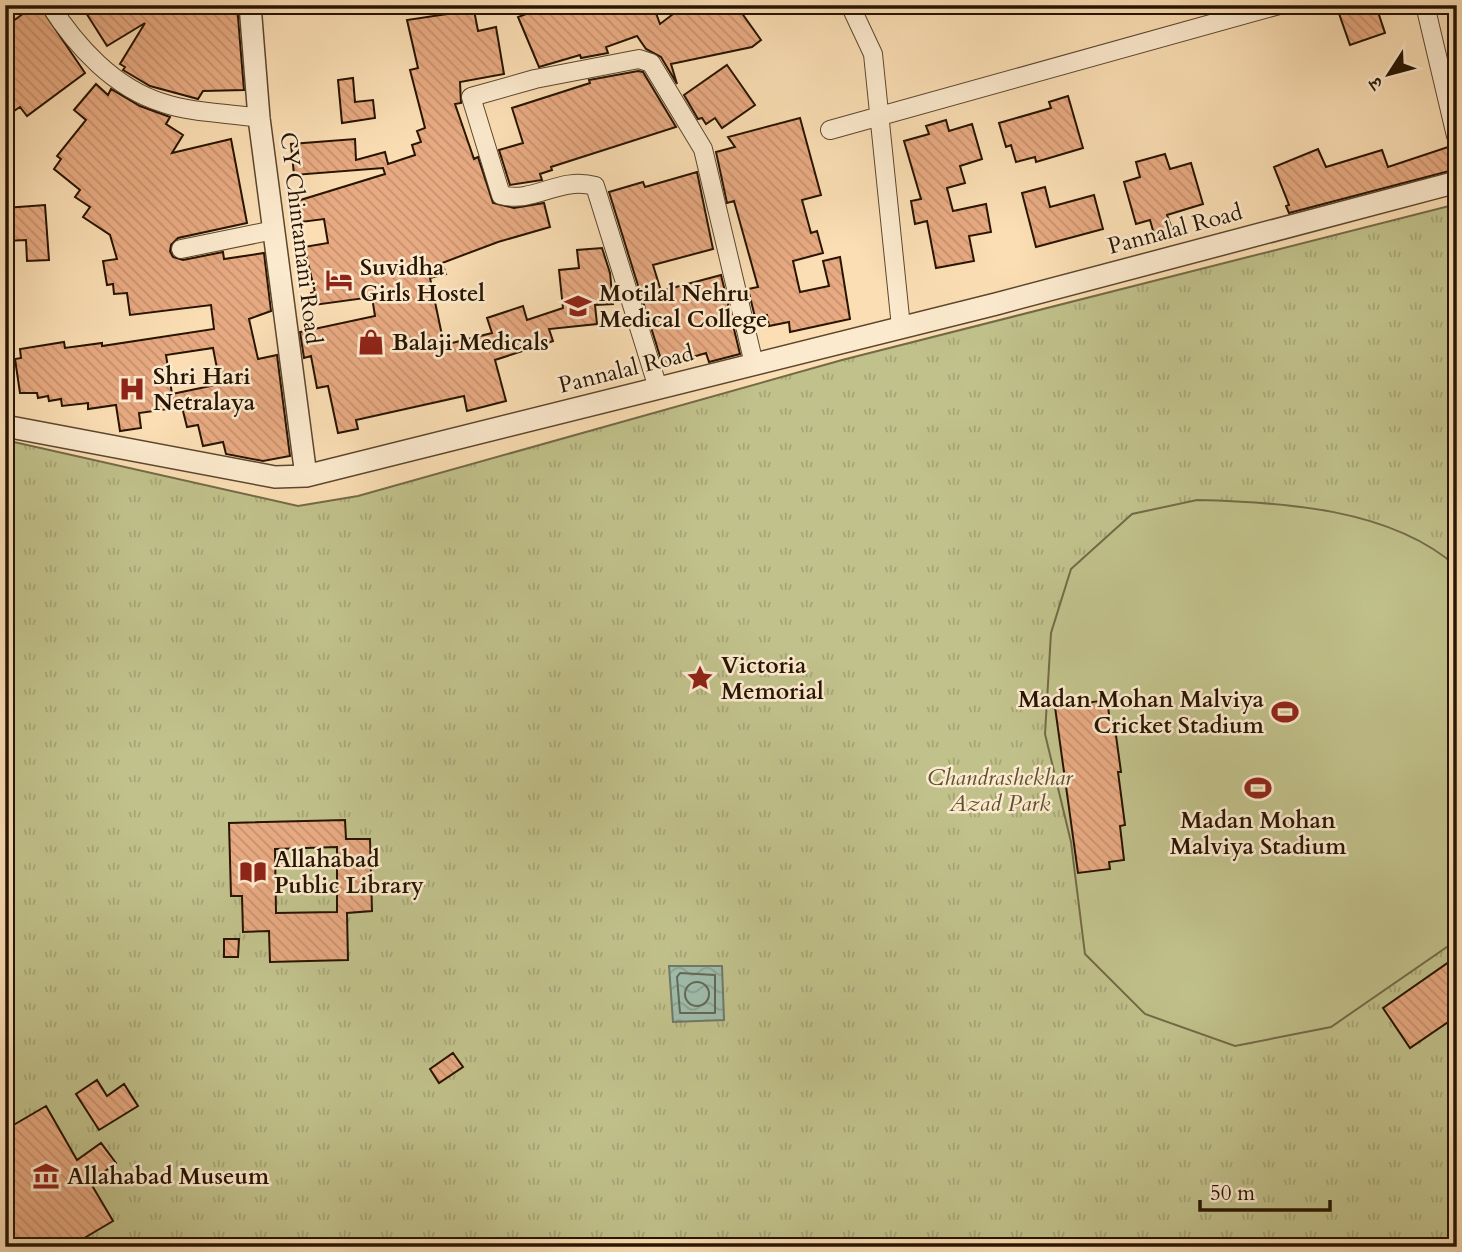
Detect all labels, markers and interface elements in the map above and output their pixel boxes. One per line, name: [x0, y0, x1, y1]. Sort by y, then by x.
north arrow: [1354, 38, 1424, 108]
text: उ: [1362, 71, 1391, 97]
street label: CY Chintamani Road: [273, 130, 329, 347]
street label: Pannalal Road: [1104, 196, 1246, 262]
place label: Suvidha Girls Hostel: [360, 252, 485, 309]
hotel icon: Suvidha Girls Hostel: [324, 265, 354, 295]
place label: Motilal Nehru Medical College: [599, 278, 767, 335]
school or university icon: Motilal Nehru Medical College: [563, 291, 593, 321]
shop icon: Balaji Medicals: [356, 327, 386, 357]
place label: Balaji Medicals: [392, 327, 549, 358]
street label: Pannalal Road: [555, 337, 697, 401]
place label: Shri Hari Netralaya: [153, 361, 256, 418]
hospital icon: Shri Hari Netralaya: [117, 374, 147, 404]
place label: Victoria Memorial: [721, 650, 824, 707]
place icon: Victoria Memorial: [685, 663, 715, 693]
place label: Madan Mohan Malviya Cricket Stadium: [1018, 684, 1265, 741]
sports icon: Madan Mohan Malviya Cricket Stadium: [1270, 697, 1300, 727]
park label: Chandrashekhar Azad Park: [927, 762, 1074, 819]
sports icon: Madan Mohan Malviya Stadium: [1243, 773, 1273, 803]
place label: Madan Mohan Malviya Stadium: [1170, 805, 1347, 862]
place label: Allahabad Public Library: [274, 844, 424, 901]
library icon: Allahabad Public Library: [238, 857, 268, 887]
museum icon: Allahabad Museum: [31, 1161, 61, 1191]
place label: Allahabad Museum: [67, 1161, 270, 1192]
scale bar: [1200, 1168, 1329, 1212]
text: 50 m: [1210, 1179, 1255, 1208]

